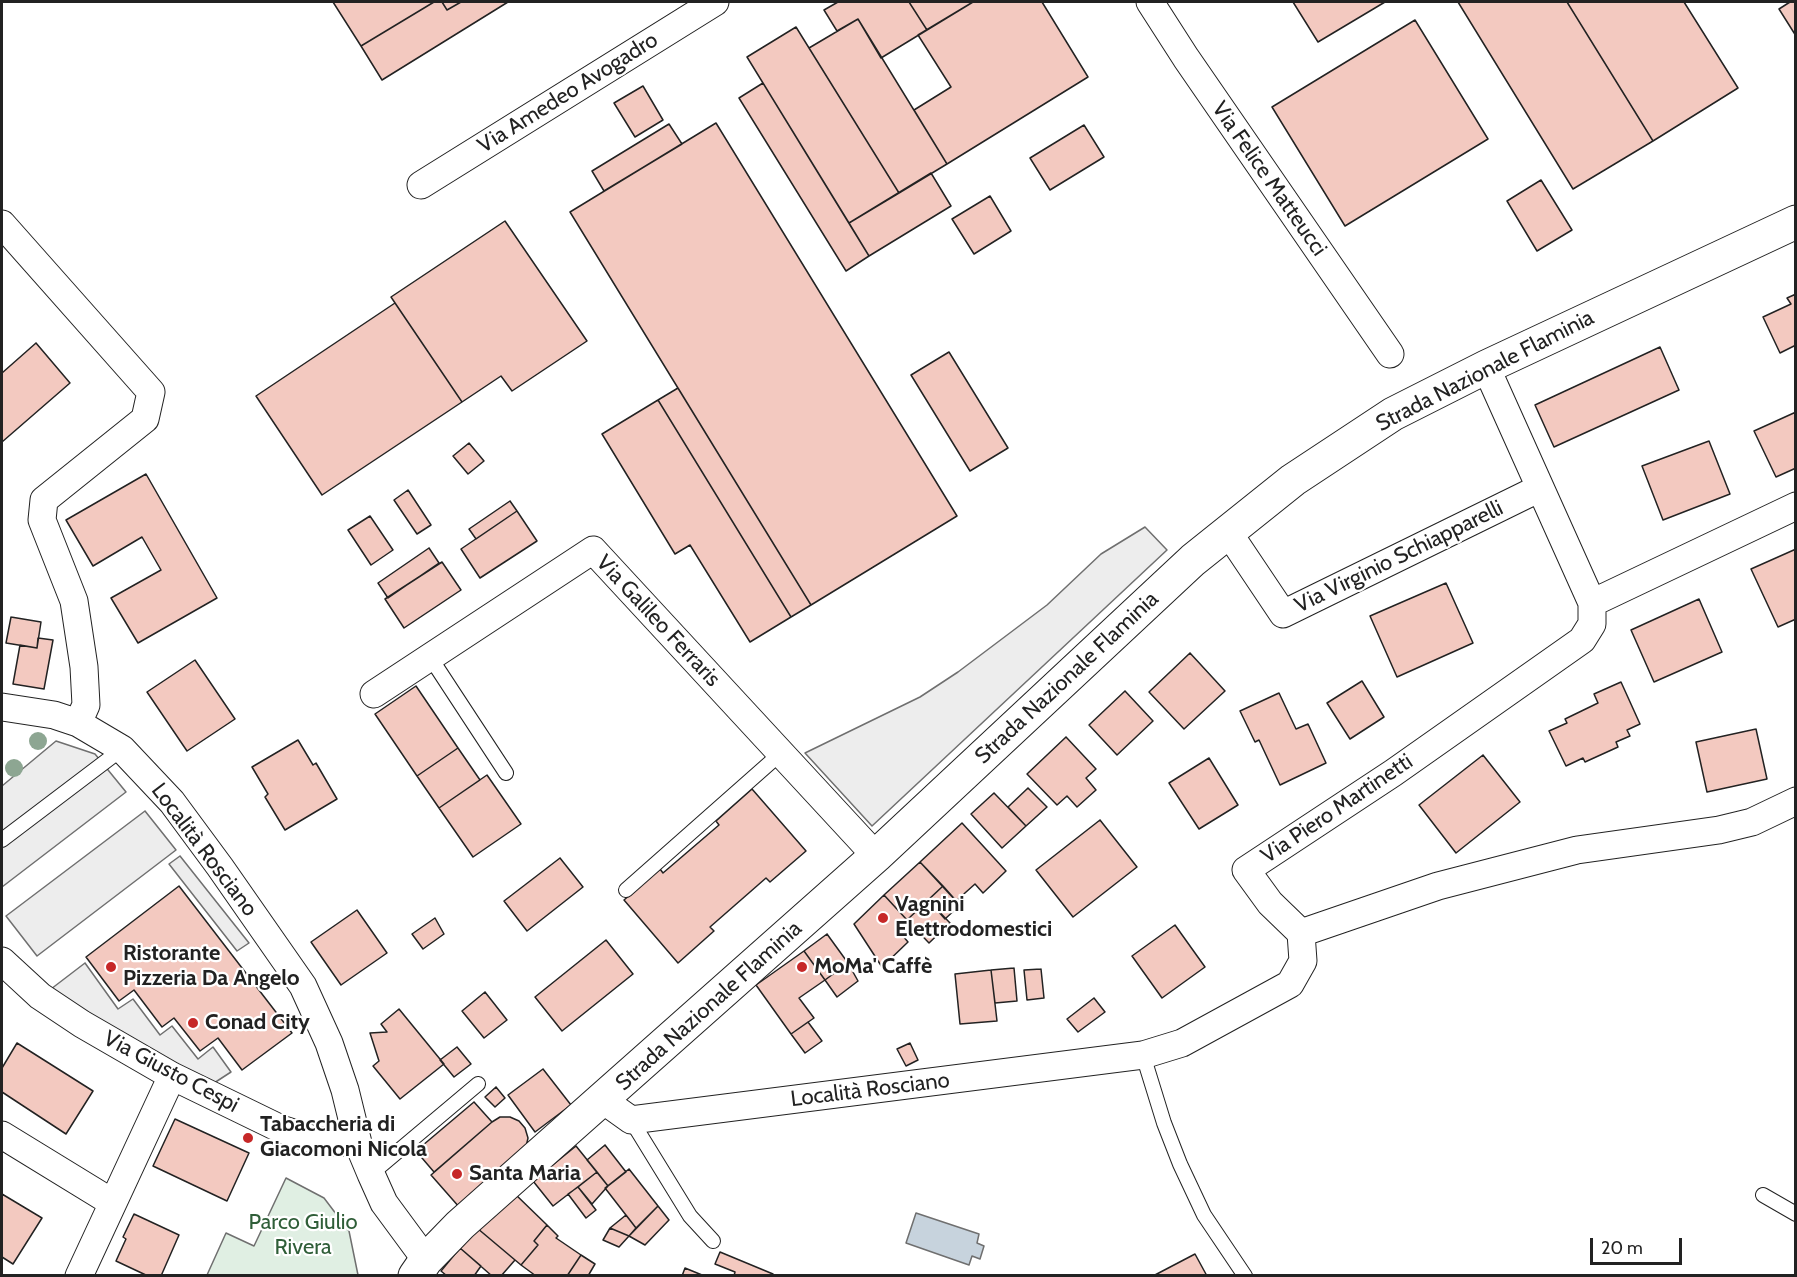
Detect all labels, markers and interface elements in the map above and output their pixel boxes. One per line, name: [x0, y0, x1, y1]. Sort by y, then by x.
street label: Via Amedeo Avogadro: [473, 27, 663, 159]
street label: Via Felice Matteucci: [1206, 97, 1332, 261]
street label: Strada Nazionale Flaminia: [1372, 305, 1598, 437]
street label: Via Virginio Schiapparelli: [1291, 495, 1507, 619]
street label: Via Galileo Ferraris: [590, 550, 726, 692]
street label: Strada Nazionale Flaminia: [970, 586, 1164, 770]
street label: Via Piero Martinetti: [1256, 749, 1418, 869]
street label: Località Rosciano: [145, 778, 263, 922]
place label: Vagnini Elettrodomestici: [895, 892, 1052, 944]
marker: Vagnini Elettrodomestici: [876, 911, 890, 925]
street label: Strada Nazionale Flaminia: [611, 916, 807, 1096]
place label: Ristorante Pizzeria Da Angelo: [123, 941, 300, 992]
place label: MoMa' Caffè: [814, 954, 932, 980]
marker: Ristorante Pizzeria Da Angelo: [104, 960, 118, 974]
marker: MoMa' Caffè: [795, 960, 809, 974]
place label: Conad City: [205, 1010, 310, 1036]
marker: Conad City: [186, 1016, 200, 1030]
street label: Via Giusto Cespi: [99, 1025, 243, 1119]
street label: Località Rosciano: [789, 1067, 951, 1113]
place label: Tabaccheria di Giacomoni Nicola: [260, 1112, 427, 1164]
marker: Tabaccheria di Giacomoni Nicola: [241, 1131, 255, 1145]
place label: Santa Maria: [469, 1161, 581, 1187]
marker: Santa Maria: [450, 1167, 464, 1181]
park label: Parco Giulio Rivera: [248, 1210, 358, 1262]
scale bar: [1593, 1226, 1684, 1264]
text: 20 m: [1601, 1237, 1643, 1259]

